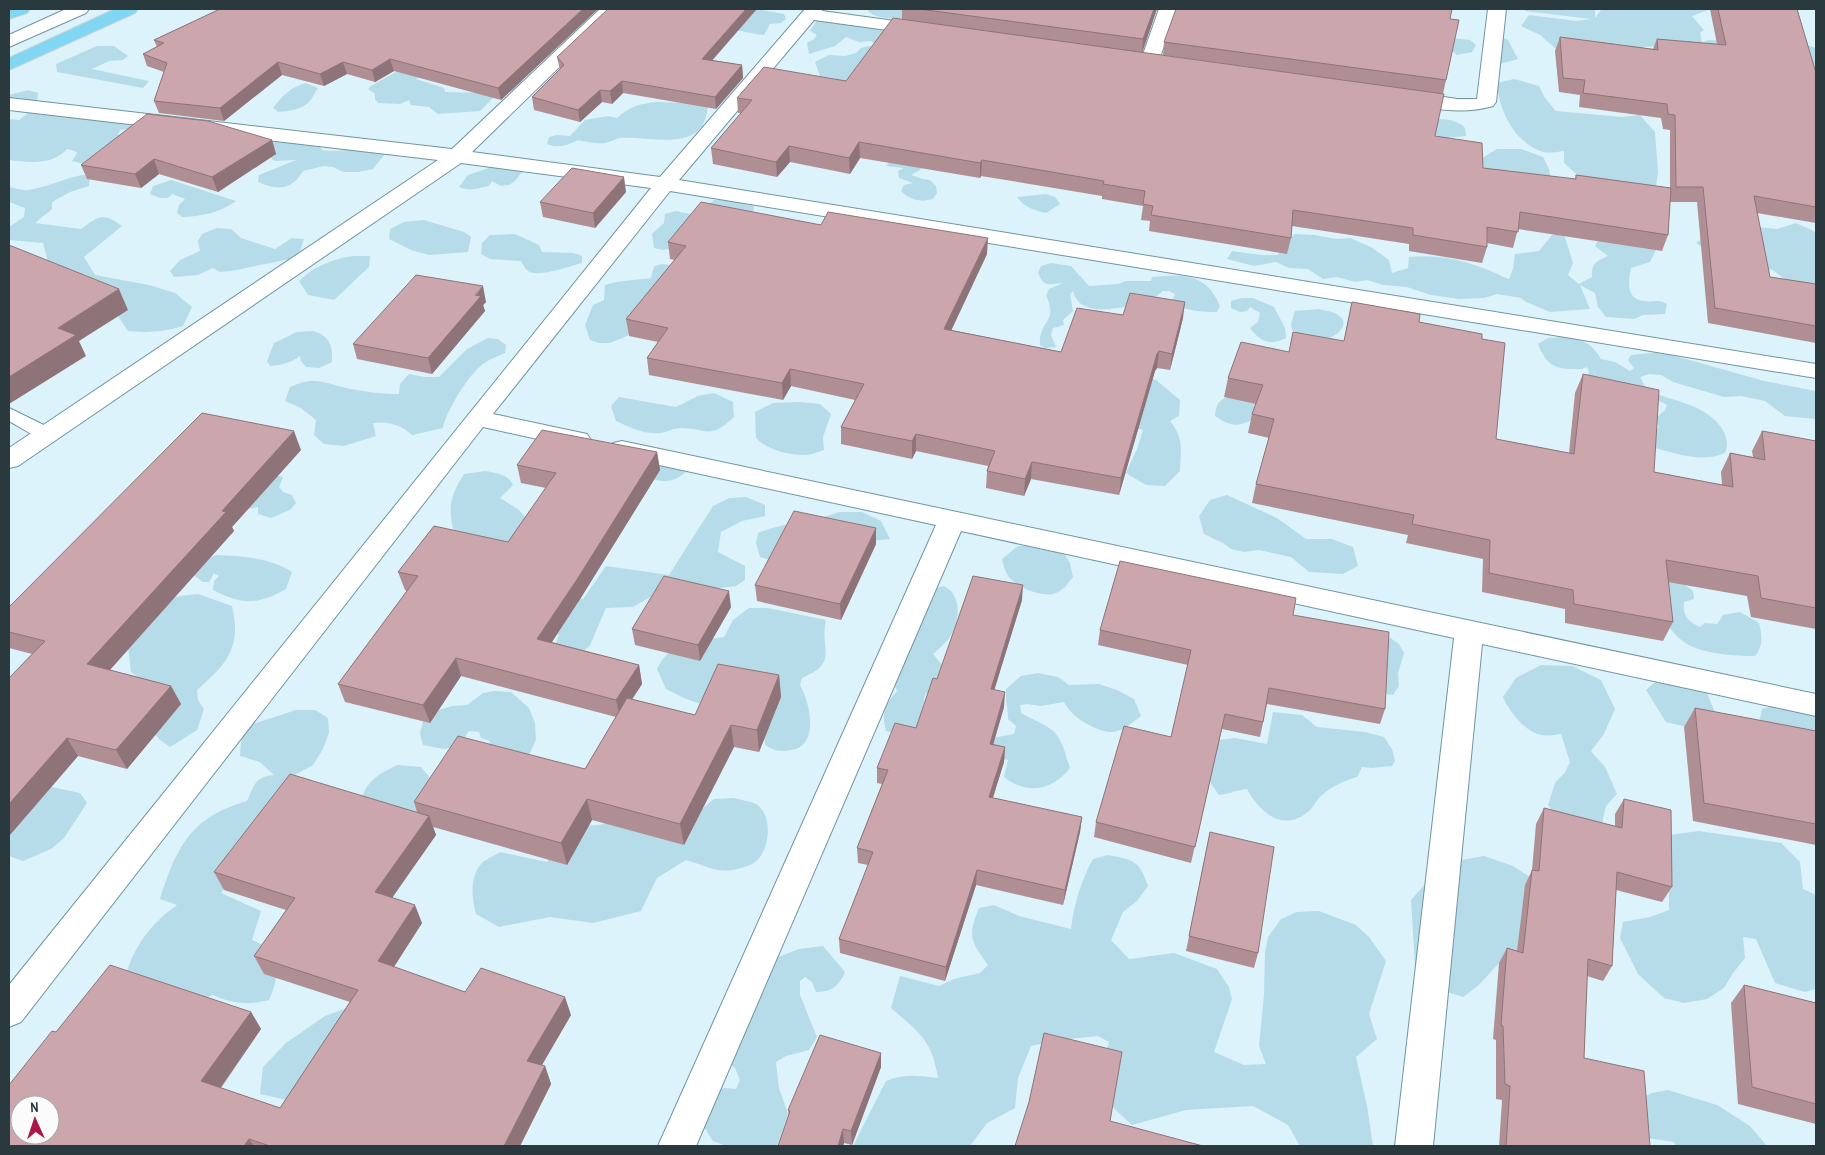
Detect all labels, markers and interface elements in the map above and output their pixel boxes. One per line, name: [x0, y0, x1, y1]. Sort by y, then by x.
north arrow: [10, 1095, 60, 1145]
text: N: [30, 1098, 39, 1116]

